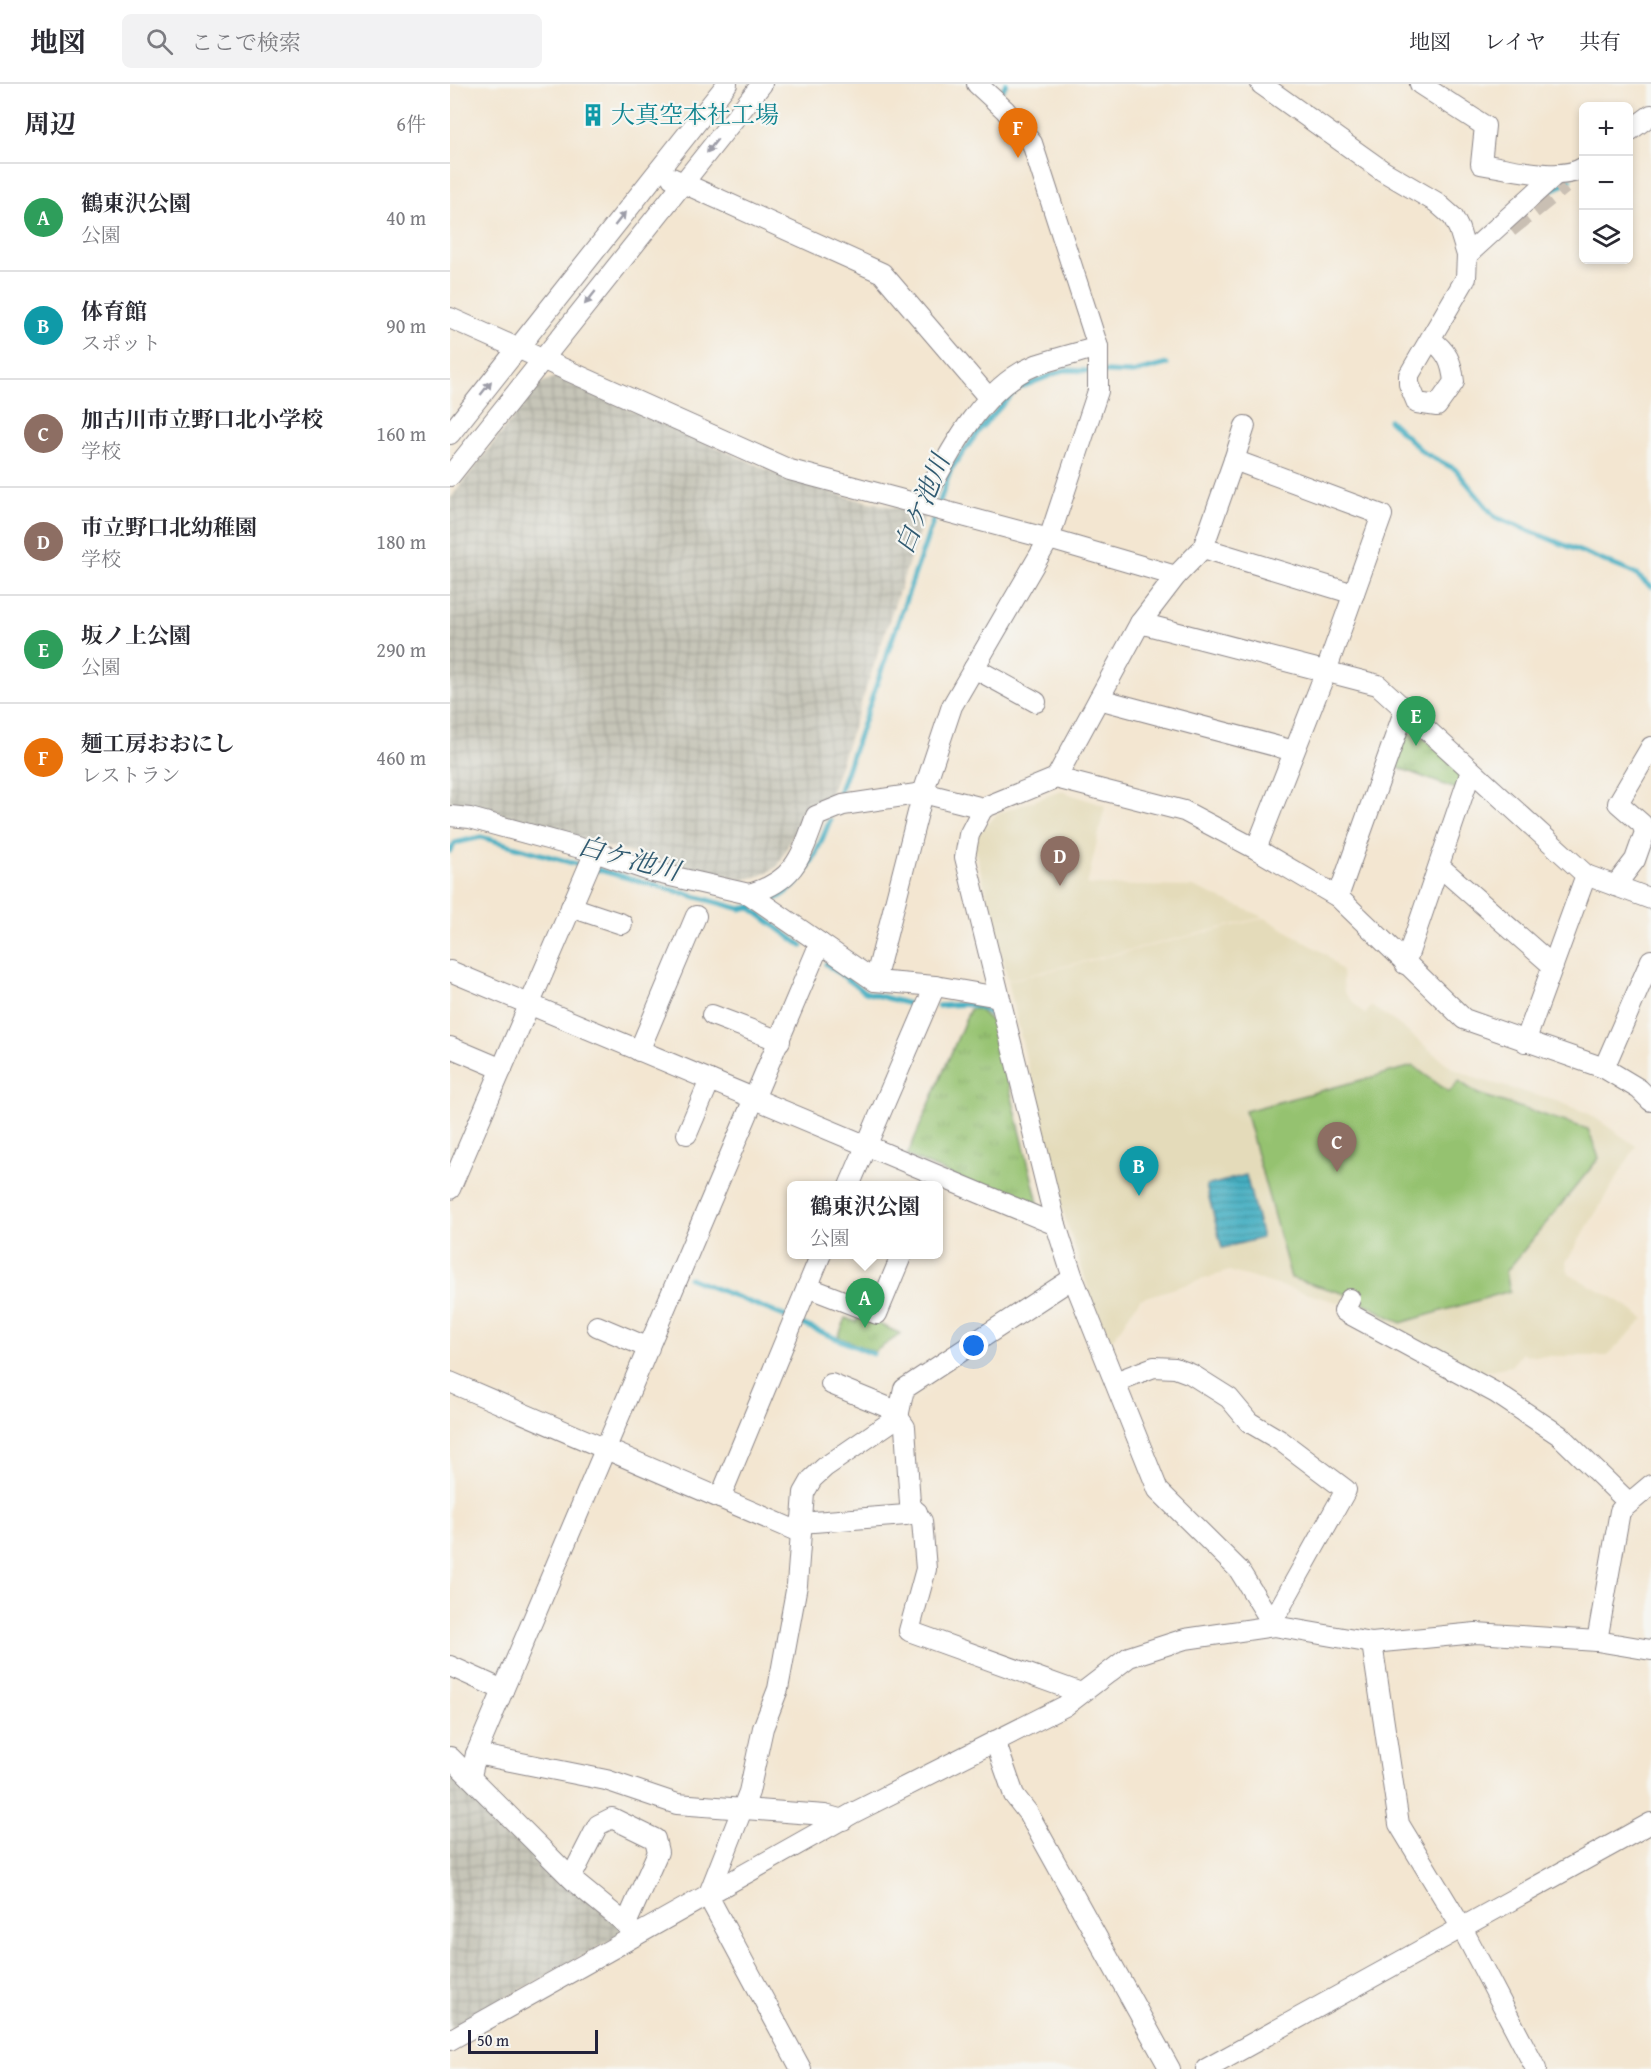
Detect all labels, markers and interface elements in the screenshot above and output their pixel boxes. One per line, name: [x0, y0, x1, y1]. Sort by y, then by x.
search box: [122, 14, 542, 68]
text: 地図: [30, 21, 86, 62]
icon: search: [143, 25, 176, 58]
text: ここで検索: [191, 26, 301, 58]
text: 地図: [1409, 26, 1451, 57]
text: レイヤ: [1484, 26, 1546, 57]
text: 共有: [1579, 26, 1621, 57]
place label: 大真空本社工場: [611, 97, 779, 132]
building icon: 大真空本社工場: [580, 102, 606, 128]
map controls: [1579, 102, 1633, 264]
button: +: [1579, 102, 1633, 156]
text: 周辺: [24, 104, 76, 143]
text: 6件: [396, 109, 426, 138]
pin: F: [998, 109, 1038, 158]
one-way arrow: [707, 139, 719, 154]
button: −: [1579, 156, 1633, 210]
text: 鶴東沢公園: [81, 187, 191, 219]
text: A: [37, 203, 50, 232]
text: 40 m: [386, 203, 426, 232]
button: layers: [1579, 210, 1633, 264]
one-way arrow: [614, 211, 626, 226]
text: 公園: [81, 220, 121, 249]
one-way arrow: [585, 291, 597, 306]
text: 体育館: [81, 295, 147, 327]
text: B: [37, 311, 50, 340]
text: 90 m: [386, 311, 426, 340]
text: スポット: [81, 328, 161, 357]
one-way arrow: [480, 380, 493, 396]
text: 加古川市立野口北小学校: [81, 403, 323, 435]
text: C: [38, 419, 49, 448]
text: 160 m: [376, 419, 426, 448]
text: 学校: [81, 436, 121, 465]
water label: 白ケ池川: [884, 446, 960, 559]
text: 市立野口北幼稚園: [81, 511, 257, 543]
text: D: [37, 527, 50, 556]
text: 180 m: [376, 527, 426, 556]
text: 学校: [81, 544, 121, 573]
text: 坂ノ上公園: [81, 619, 191, 651]
text: E: [38, 635, 49, 664]
text: 290 m: [376, 635, 426, 664]
text: 公園: [81, 652, 121, 681]
pin: E: [1396, 696, 1436, 746]
text: 麺工房おおにし: [81, 727, 235, 759]
text: F: [38, 743, 49, 772]
text: 460 m: [376, 743, 426, 772]
text: レストラン: [81, 760, 180, 789]
water label: 白ケ池川: [574, 825, 687, 891]
pin: D: [1040, 836, 1080, 886]
pin: C: [1318, 1122, 1356, 1172]
pin: B: [1120, 1146, 1158, 1196]
popup: [787, 1181, 943, 1259]
text: 鶴東沢公園: [810, 1190, 920, 1222]
text: 公園: [810, 1223, 850, 1252]
pin: A: [846, 1278, 884, 1328]
your location: [959, 1331, 988, 1360]
scale bar: [468, 2027, 598, 2054]
text: 50 m: [477, 2028, 509, 2052]

